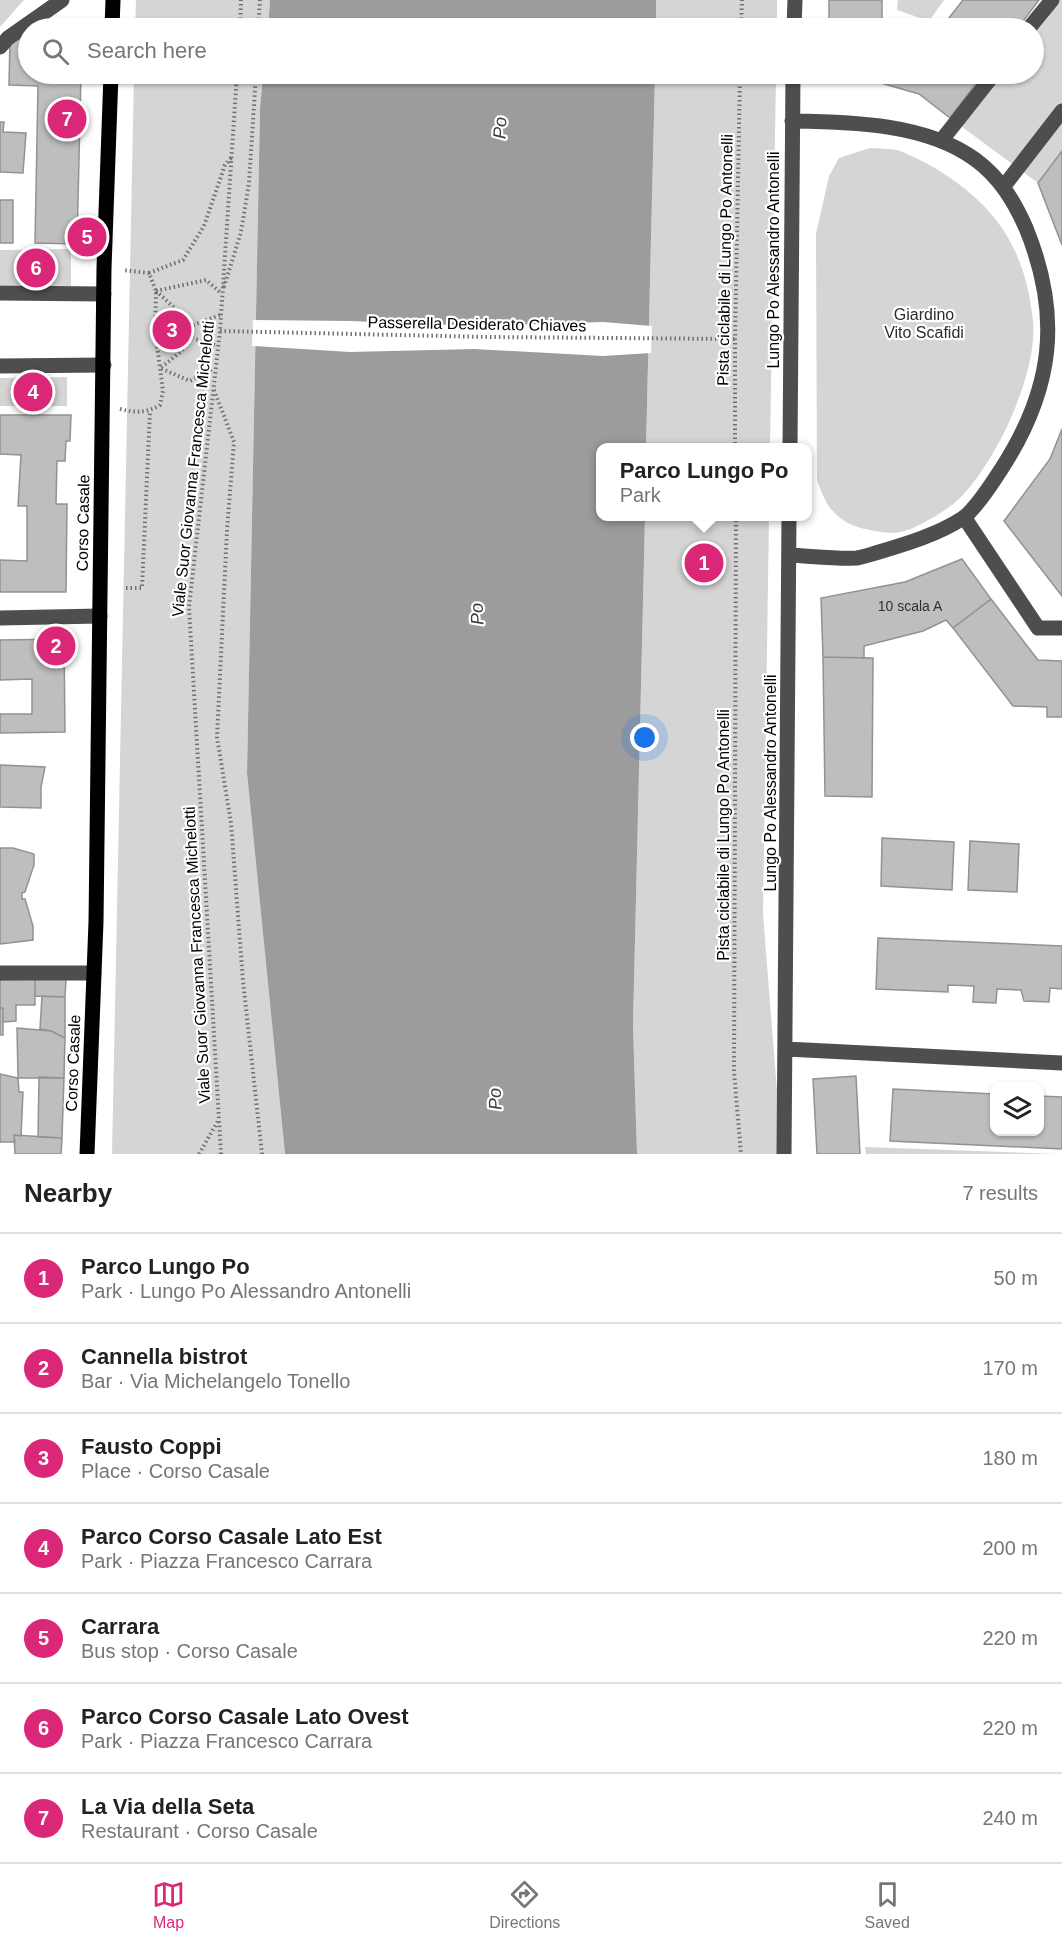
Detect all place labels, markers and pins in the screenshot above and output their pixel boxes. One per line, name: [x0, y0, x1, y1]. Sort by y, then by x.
pin: 7: [48, 96, 86, 142]
pin: 5: [68, 214, 106, 260]
pin: 6: [16, 246, 56, 290]
pin: 3: [152, 308, 192, 352]
pin: 4: [14, 370, 52, 414]
pin: 1: [684, 540, 724, 586]
pin: 2: [36, 624, 76, 668]

